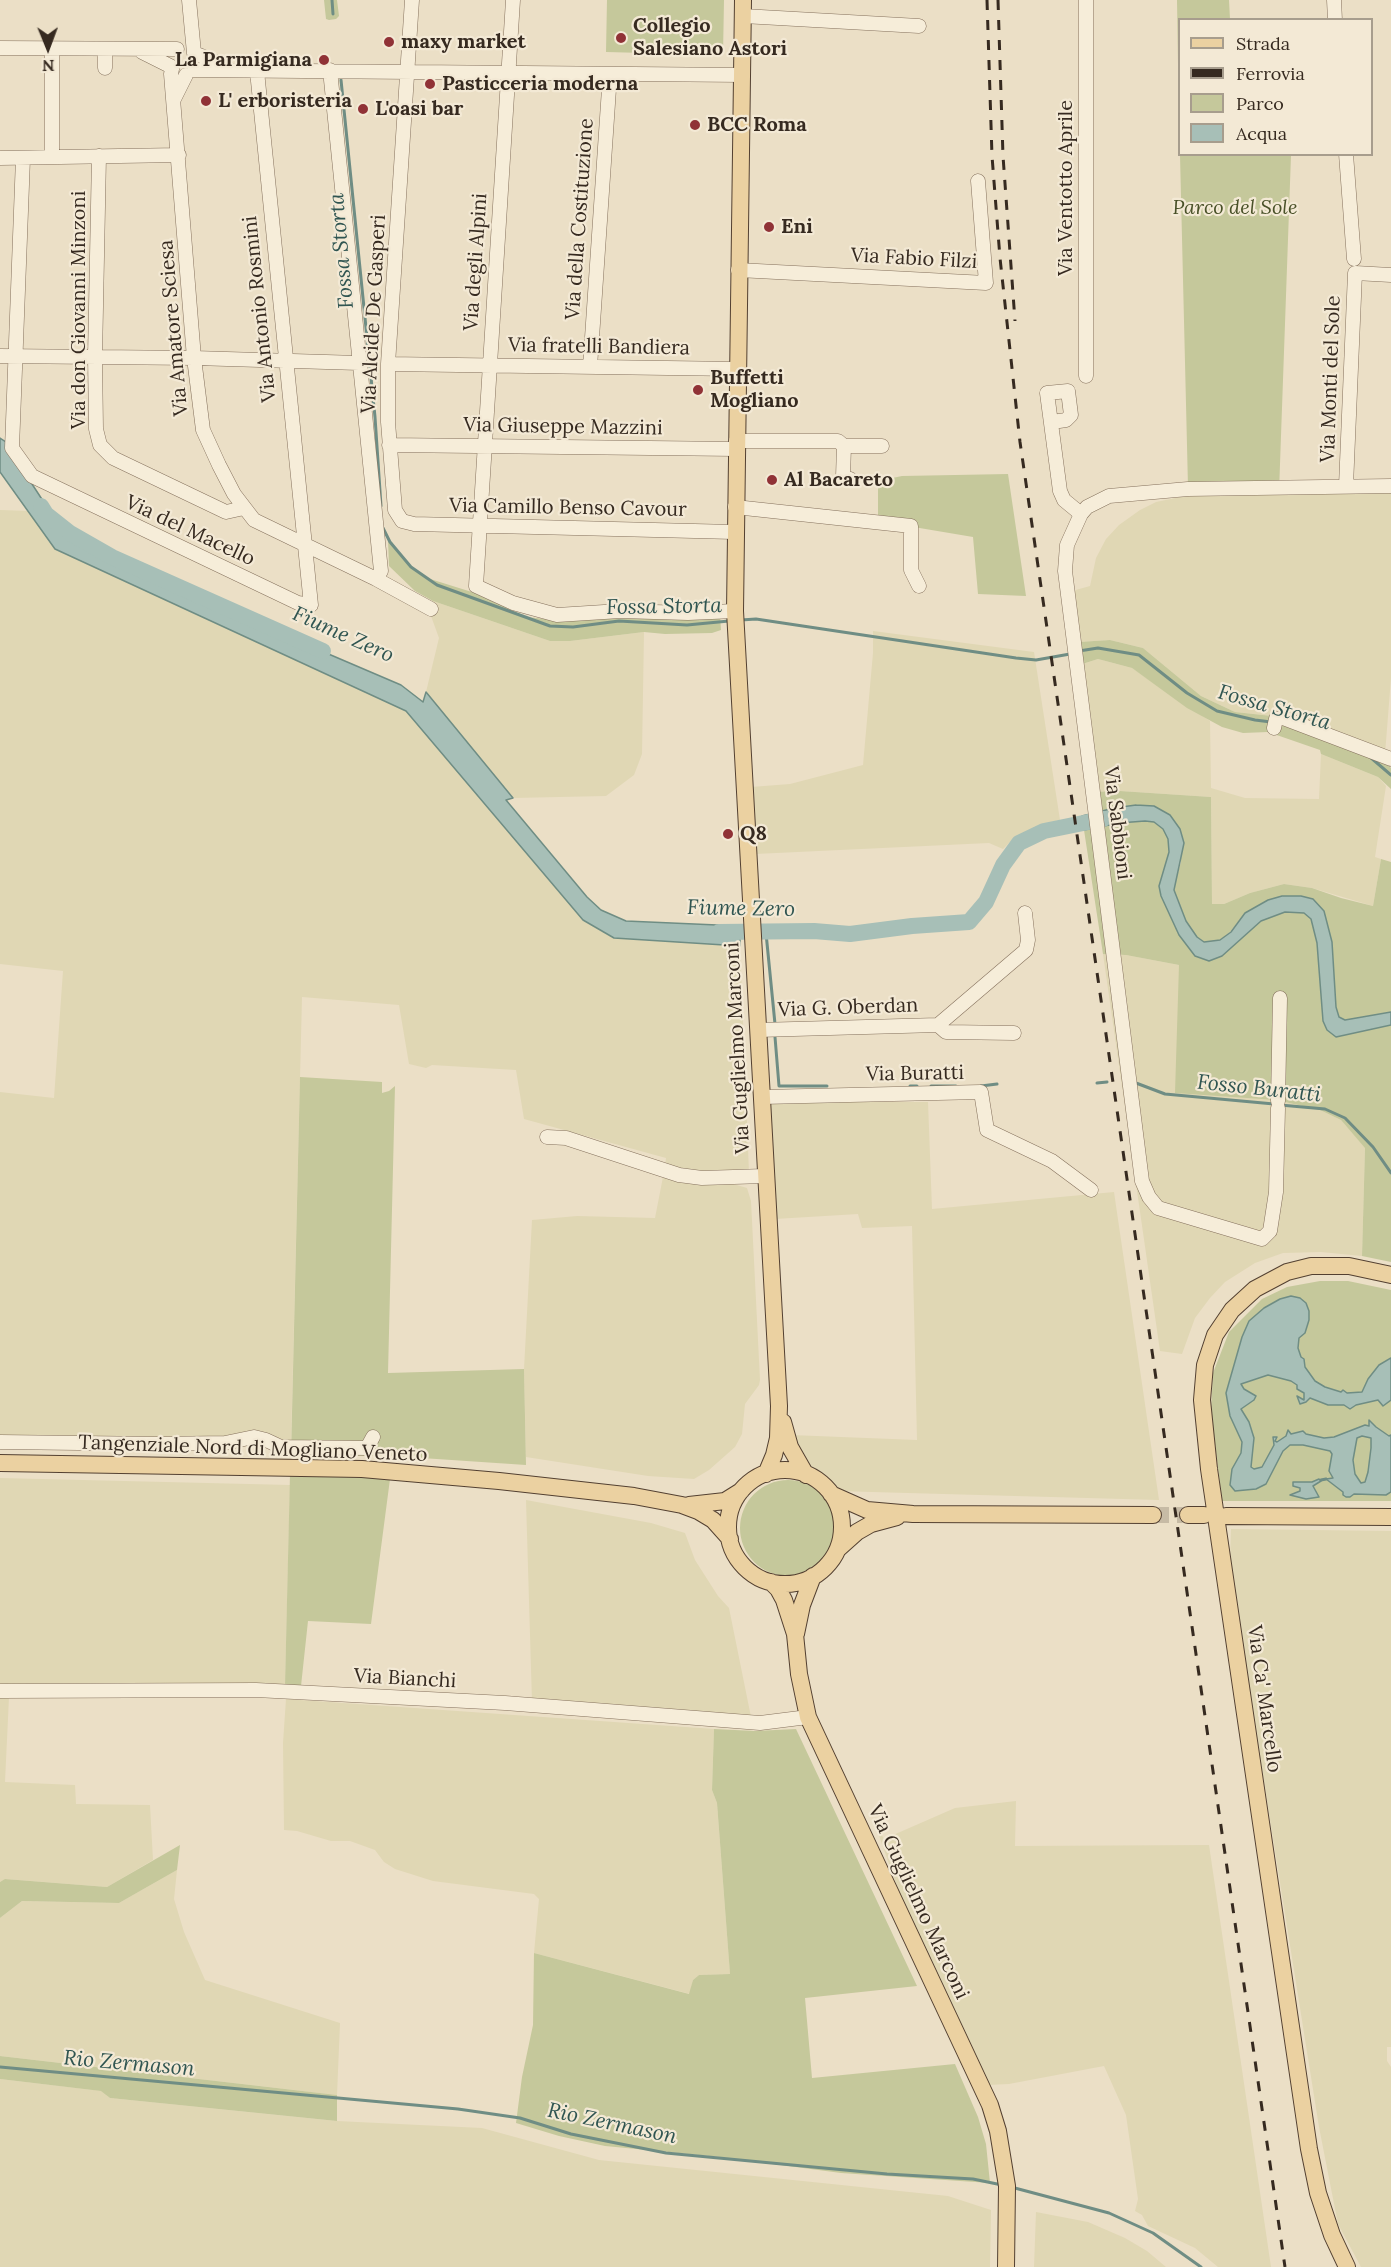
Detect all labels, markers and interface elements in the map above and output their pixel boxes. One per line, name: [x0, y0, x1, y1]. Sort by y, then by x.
place label: Collegio Salesiano Astori: [633, 14, 787, 61]
north arrow: [18, 18, 78, 78]
legend: [1178, 18, 1373, 156]
place label: maxy market: [401, 30, 526, 54]
marker: Collegio Salesiano Astori: [614, 31, 628, 45]
text: Strada: [1236, 32, 1290, 55]
marker: maxy market: [382, 35, 396, 49]
place label: La Parmigiana: [175, 48, 312, 72]
marker: La Parmigiana: [317, 53, 331, 67]
text: N: [42, 56, 55, 76]
text: Ferrovia: [1236, 62, 1305, 85]
place label: Pasticceria moderna: [442, 72, 638, 96]
marker: Pasticceria moderna: [423, 77, 437, 91]
place label: L' erboristeria: [218, 89, 352, 113]
text: Parco: [1236, 92, 1284, 115]
marker: L' erboristeria: [199, 94, 213, 108]
place label: L'oasi bar: [375, 97, 463, 121]
street label: Via Ventotto Aprile: [1054, 100, 1078, 276]
marker: L'oasi bar: [356, 102, 370, 116]
place label: BCC Roma: [707, 113, 807, 137]
street label: Via della Costituzione: [561, 117, 599, 321]
marker: BCC Roma: [688, 118, 702, 132]
text: Acqua: [1236, 122, 1287, 145]
street label: Via don Giovanni Minzoni: [67, 191, 91, 429]
water label: Fossa Storta: [324, 192, 360, 310]
street label: Via degli Alpini: [459, 192, 493, 332]
park label: Parco del Sole: [1172, 196, 1298, 220]
street label: Via Alcide De Gasperi: [357, 214, 391, 414]
street label: Via Antonio Rosmini: [238, 215, 282, 403]
place label: Eni: [781, 215, 813, 239]
marker: Eni: [762, 220, 776, 234]
street label: Via Amatore Sciesa: [154, 239, 194, 417]
street label: Via Fabio Filzi: [850, 244, 978, 274]
street label: Via Monti del Sole: [1316, 295, 1346, 463]
street label: Via fratelli Bandiera: [508, 333, 690, 361]
place label: Buffetti Mogliano: [710, 366, 799, 413]
marker: Buffetti Mogliano: [691, 383, 705, 397]
street label: Via Giuseppe Mazzini: [463, 413, 663, 441]
place label: Al Bacareto: [784, 468, 893, 492]
marker: Al Bacareto: [765, 473, 779, 487]
street label: Via del Macello: [121, 491, 259, 571]
street label: Via Camillo Benso Cavour: [449, 494, 687, 522]
water label: Fossa Storta: [606, 593, 722, 621]
water label: Fiume Zero: [288, 601, 398, 669]
water label: Fossa Storta: [1215, 680, 1333, 736]
street label: Via Sabbioni: [1098, 765, 1136, 881]
place label: Q8: [740, 822, 767, 846]
marker: Q8: [721, 827, 735, 841]
water label: Fiume Zero: [687, 895, 795, 923]
street label: Via Guglielmo Marconi: [720, 941, 756, 1155]
street label: Via G. Oberdan: [777, 994, 919, 1022]
street label: Via Buratti: [866, 1061, 964, 1087]
water label: Fosso Buratti: [1196, 1070, 1322, 1108]
street label: Tangenziale Nord di Mogliano Veneto: [78, 1431, 428, 1467]
street label: Via Ca' Marcello: [1242, 1624, 1286, 1774]
street label: Via Bianchi: [353, 1664, 457, 1694]
street label: Via Guglielmo Marconi: [862, 1801, 974, 2003]
water label: Rio Zermason: [62, 2046, 196, 2082]
water label: Rio Zermason: [545, 2098, 679, 2150]

